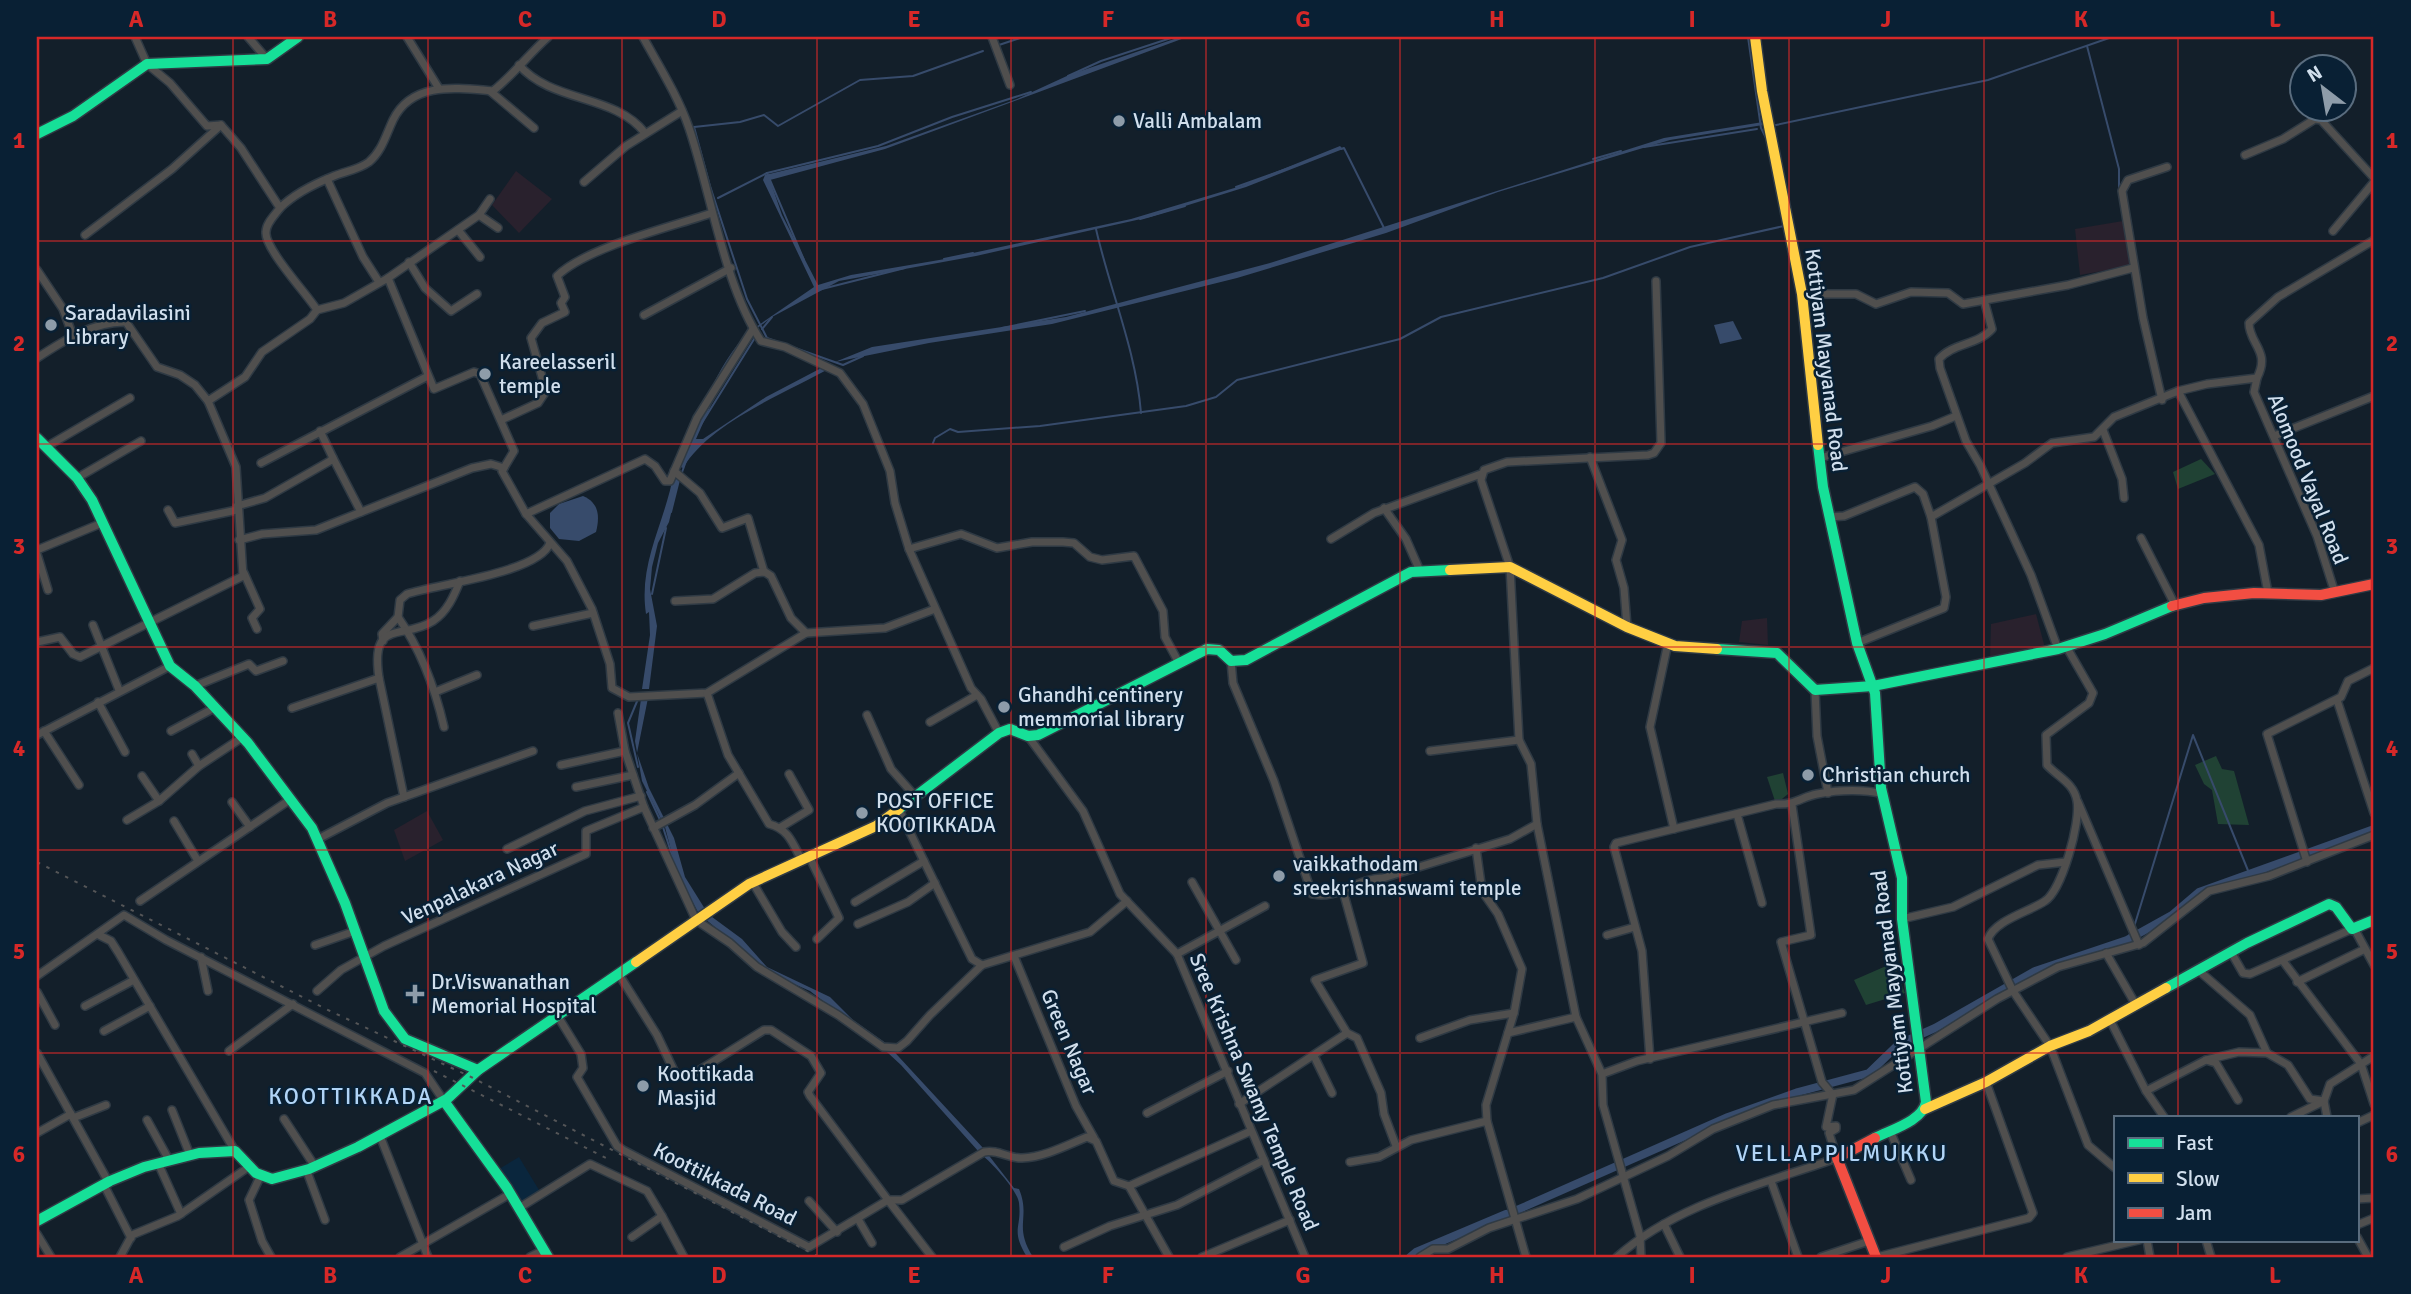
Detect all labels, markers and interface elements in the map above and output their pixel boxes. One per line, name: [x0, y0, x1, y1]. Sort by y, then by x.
text: A: [129, 5, 144, 34]
text: B: [323, 5, 337, 34]
text: C: [518, 5, 532, 34]
text: D: [711, 5, 727, 34]
text: E: [907, 5, 921, 34]
text: F: [1102, 5, 1114, 34]
text: G: [1295, 5, 1311, 34]
text: H: [1489, 5, 1505, 34]
text: I: [1688, 5, 1696, 34]
text: J: [1881, 5, 1891, 34]
text: K: [2074, 5, 2089, 34]
text: L: [2269, 5, 2281, 34]
north arrow: [2288, 52, 2358, 122]
text: N: [2303, 61, 2327, 88]
place label: Valli Ambalam: [1133, 108, 1262, 134]
marker: Valli Ambalam: [1111, 113, 1127, 129]
text: 1: [13, 126, 25, 155]
text: 1: [2386, 126, 2398, 155]
street label: Kottiyam Mayyanad Road: [1799, 247, 1853, 473]
place label: Saradavilasini Library: [65, 300, 191, 350]
marker: Saradavilasini Library: [43, 317, 59, 333]
text: 2: [13, 329, 25, 358]
text: 2: [2386, 329, 2398, 358]
place label: Kareelasseril temple: [499, 349, 616, 399]
marker: Kareelasseril temple: [477, 366, 493, 382]
street label: Alomood Vayal Road: [2262, 390, 2354, 568]
text: 3: [13, 532, 25, 561]
text: 3: [2386, 532, 2398, 561]
place label: Ghandhi centinery memmorial library: [1018, 682, 1184, 732]
marker: Ghandhi centinery memmorial library: [996, 699, 1012, 715]
text: 4: [13, 734, 25, 763]
text: 4: [2386, 734, 2398, 763]
place label: Christian church: [1822, 762, 1971, 788]
marker: Christian church: [1800, 767, 1816, 783]
place label: POST OFFICE KOOTIKKADA: [876, 788, 996, 838]
marker: POST OFFICE KOOTIKKADA: [854, 805, 870, 821]
street label: Venpalakara Nagar: [398, 835, 563, 931]
place label: vaikkathodam sreekrishnaswami temple: [1293, 851, 1521, 901]
marker: vaikkathodam sreekrishnaswami temple: [1271, 868, 1287, 884]
street label: Kottiyam Mayyanad Road: [1865, 869, 1919, 1095]
text: 5: [13, 937, 25, 966]
text: 5: [2386, 937, 2398, 966]
street label: Sree Krishna Swamy Temple Road: [1184, 949, 1324, 1235]
place label: Dr.Viswanathan Memorial Hospital: [431, 969, 596, 1019]
marker: Dr.Viswanathan Memorial Hospital: [405, 984, 425, 1004]
street label: Green Nagar: [1035, 985, 1103, 1099]
place label: Koottikada Masjid: [657, 1061, 754, 1111]
marker: Koottikada Masjid: [635, 1078, 651, 1094]
district label: KOOTTIKKADA: [268, 1082, 434, 1111]
legend: [2114, 1116, 2358, 1242]
text: Fast: [2176, 1130, 2213, 1156]
street label: Koottikkada Road: [649, 1137, 801, 1231]
district label: VELLAPPILMUKKU: [1735, 1139, 1949, 1168]
text: 6: [13, 1140, 25, 1169]
text: 6: [2386, 1140, 2398, 1169]
text: Slow: [2176, 1166, 2220, 1192]
text: Jam: [2176, 1200, 2212, 1226]
text: A: [129, 1261, 144, 1290]
text: B: [323, 1261, 337, 1290]
text: C: [518, 1261, 532, 1290]
text: D: [711, 1261, 727, 1290]
text: E: [907, 1261, 921, 1290]
text: F: [1102, 1261, 1114, 1290]
text: G: [1295, 1261, 1311, 1290]
text: H: [1489, 1261, 1505, 1290]
text: I: [1688, 1261, 1696, 1290]
text: J: [1881, 1261, 1891, 1290]
text: K: [2074, 1261, 2089, 1290]
text: L: [2269, 1261, 2281, 1290]

